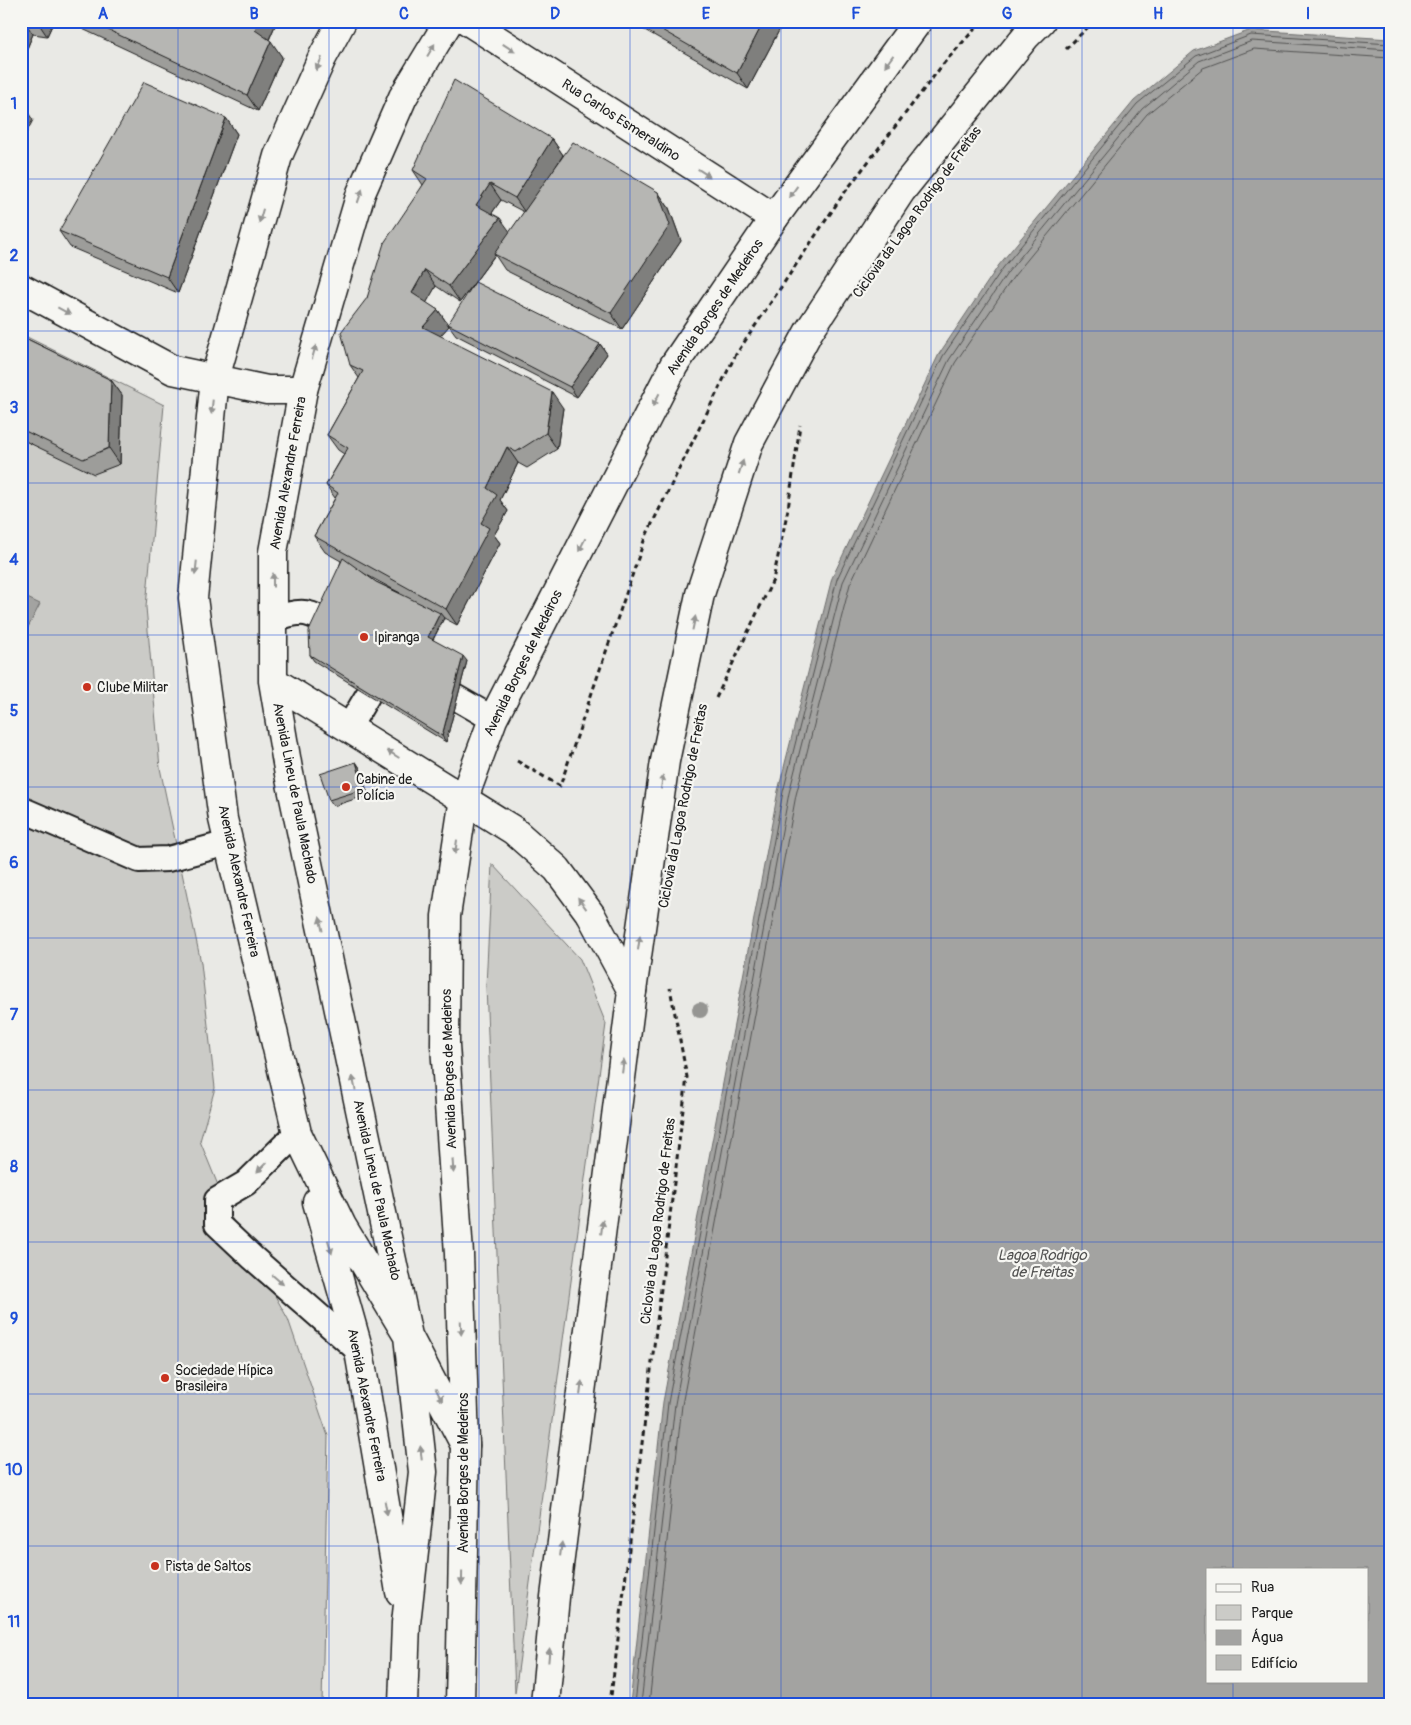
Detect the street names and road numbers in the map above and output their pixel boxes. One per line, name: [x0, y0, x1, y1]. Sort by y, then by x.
street label: Rua Carlos Esmeraldino: [559, 75, 684, 165]
street label: Ciclovia da Lagoa Rodrigo de Freitas: [849, 122, 985, 301]
street label: Avenida Borges de Medeiros: [663, 235, 767, 378]
street label: Avenida Alexandre Ferreira: [266, 395, 310, 551]
street label: Avenida Borges de Medeiros: [480, 586, 566, 739]
street label: Avenida Lineu de Paula Machado: [269, 701, 321, 886]
street label: Ciclovia da Lagoa Rodrigo de Freitas: [655, 702, 711, 910]
street label: Avenida Alexandre Ferreira: [215, 803, 263, 959]
street label: Avenida Borges de Medeiros: [438, 988, 460, 1149]
street label: Avenida Lineu de Paula Machado: [350, 1098, 405, 1282]
street label: Ciclovia da Lagoa Rodrigo de Freitas: [637, 1116, 679, 1325]
street label: Avenida Alexandre Ferreira: [344, 1327, 390, 1483]
street label: Avenida Borges de Medeiros: [455, 1392, 472, 1553]

